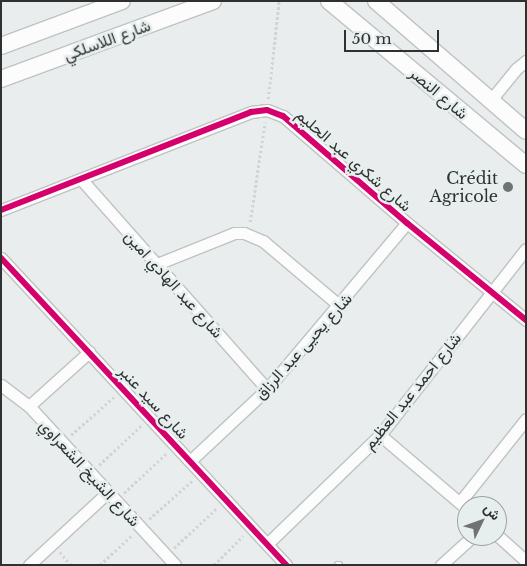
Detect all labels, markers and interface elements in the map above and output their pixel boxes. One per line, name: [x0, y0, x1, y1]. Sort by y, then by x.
street label: شارع اللاسلكي: [61, 15, 153, 65]
scale bar: [347, 20, 442, 52]
text: 50 m: [352, 29, 392, 48]
street label: شارع النصر: [406, 63, 472, 123]
street label: شارع شكري عبد الحليم: [292, 105, 416, 215]
place label: Crédit Agricole: [430, 168, 498, 206]
marker: Crédit Agricole: [502, 181, 514, 193]
street label: شارع عبد الهادي امين: [121, 226, 227, 342]
street label: شارع يحيى عبد الرزاق: [250, 289, 356, 403]
street label: شارع احمد عبد العظيم: [359, 329, 465, 453]
street label: شارع سيد عنبر: [115, 361, 193, 443]
street label: شارع الشيخ الشعراوي: [36, 416, 144, 530]
north arrow: [457, 496, 507, 546]
text: ش: [480, 499, 505, 524]

